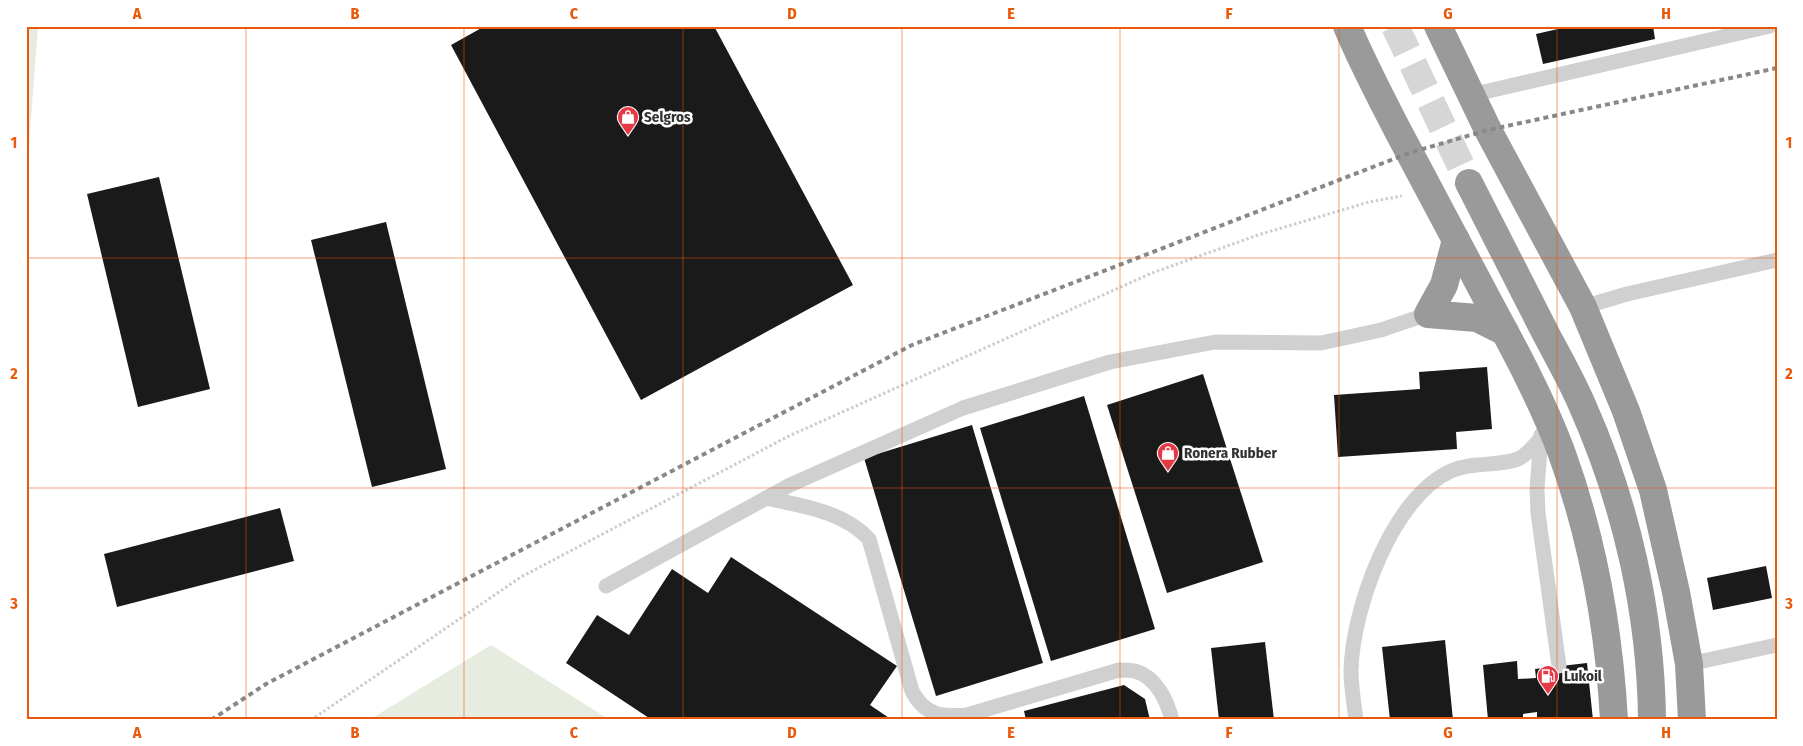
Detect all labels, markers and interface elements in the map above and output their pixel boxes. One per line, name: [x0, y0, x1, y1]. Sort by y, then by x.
text: A: [132, 4, 142, 23]
text: B: [351, 4, 360, 23]
text: C: [570, 4, 579, 23]
text: D: [787, 4, 797, 23]
text: E: [1007, 4, 1015, 23]
text: F: [1225, 4, 1233, 23]
text: G: [1443, 4, 1453, 23]
text: H: [1661, 4, 1671, 23]
shop icon: Selgros: [616, 105, 640, 136]
place label: Selgros: [644, 108, 691, 126]
text: 1: [11, 133, 17, 152]
text: 1: [1786, 133, 1792, 152]
text: 2: [9, 364, 18, 383]
text: 2: [1784, 364, 1793, 383]
shop icon: Ronera Rubber: [1156, 441, 1180, 472]
place label: Ronera Rubber: [1184, 444, 1277, 462]
text: 3: [9, 594, 18, 613]
text: 3: [1784, 594, 1793, 613]
fuel station icon: Lukoil: [1536, 664, 1560, 695]
place label: Lukoil: [1564, 667, 1603, 685]
text: A: [132, 723, 142, 742]
text: B: [351, 723, 360, 742]
text: C: [570, 723, 579, 742]
text: D: [787, 723, 797, 742]
text: E: [1007, 723, 1015, 742]
text: F: [1225, 723, 1233, 742]
text: G: [1443, 723, 1453, 742]
text: H: [1661, 723, 1671, 742]

